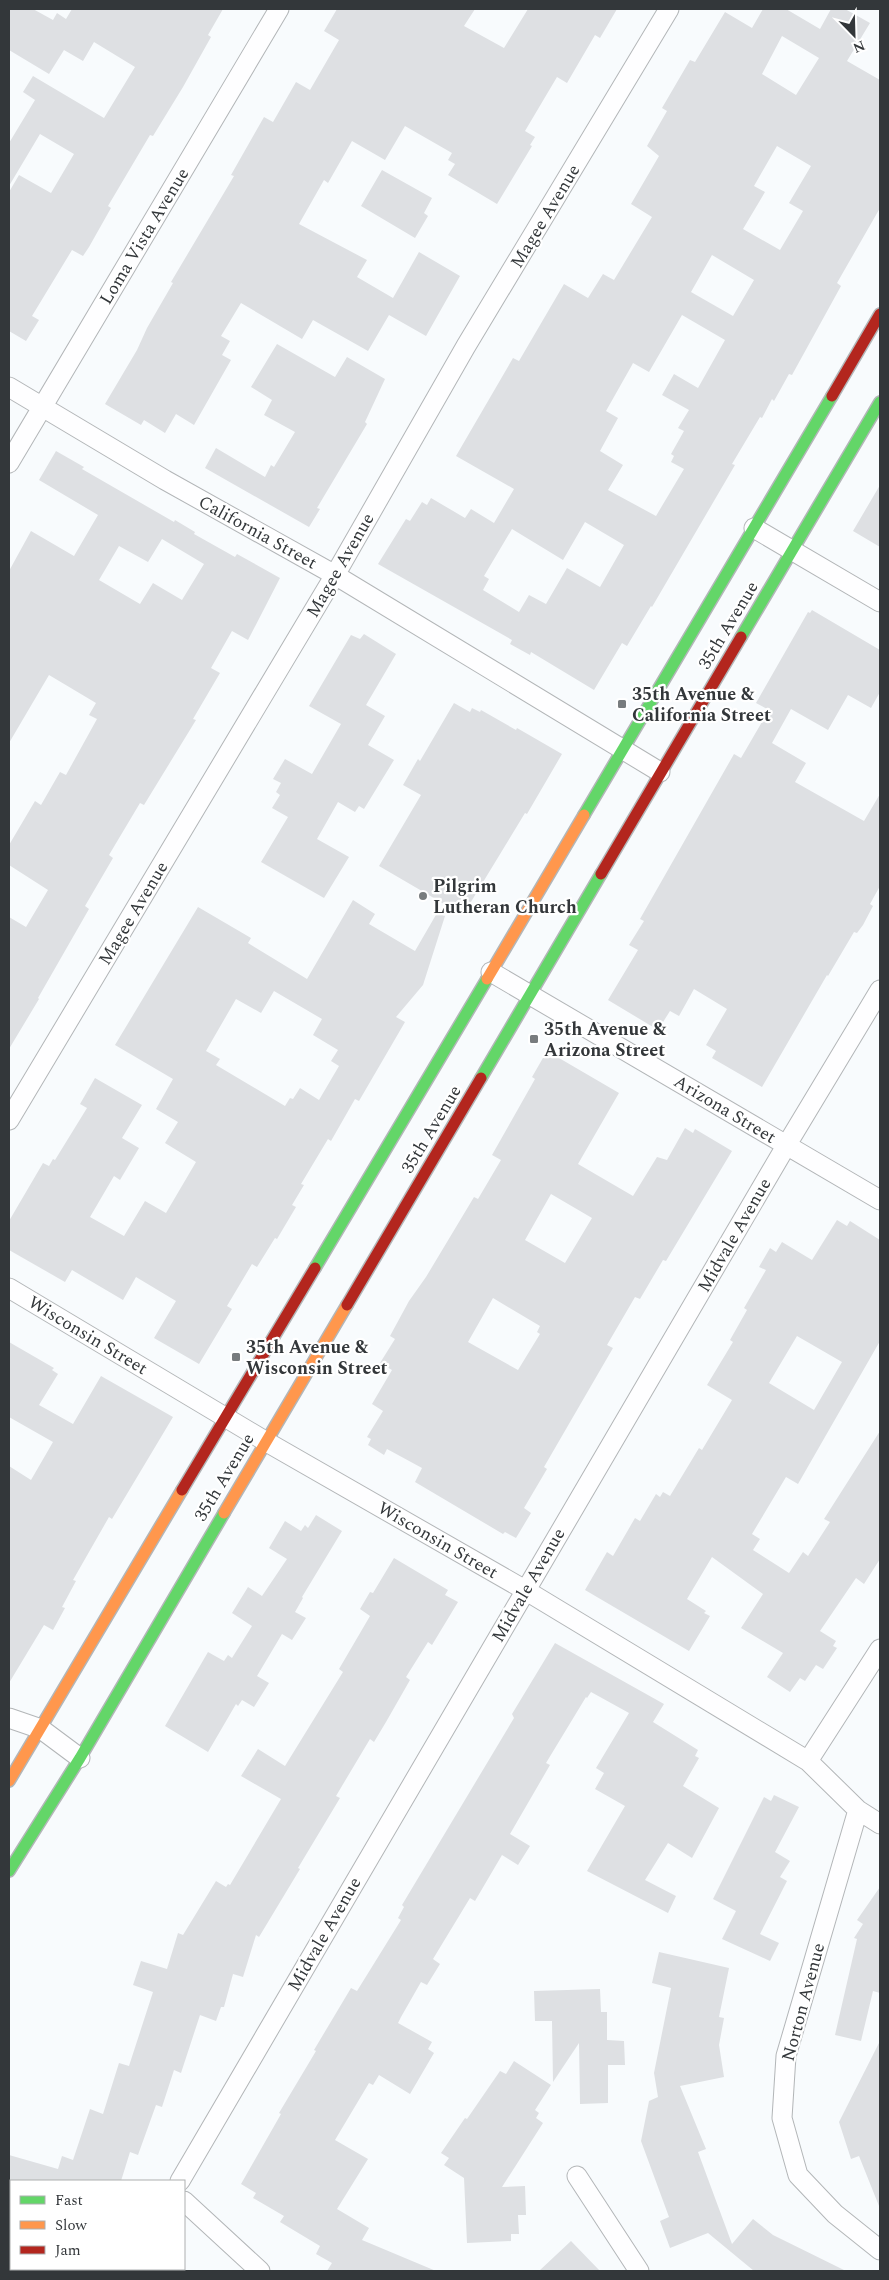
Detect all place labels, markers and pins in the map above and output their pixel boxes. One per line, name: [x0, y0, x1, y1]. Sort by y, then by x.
place label: 35th Avenue & California Street: [632, 681, 771, 729]
marker: 35th Avenue & California Street: [616, 698, 628, 710]
place label: Pilgrim Lutheran Church: [433, 873, 577, 921]
marker: Pilgrim Lutheran Church: [417, 890, 429, 902]
place label: 35th Avenue & Arizona Street: [544, 1016, 667, 1064]
marker: 35th Avenue & Arizona Street: [528, 1033, 540, 1045]
place label: 35th Avenue & Wisconsin Street: [246, 1334, 388, 1382]
marker: 35th Avenue & Wisconsin Street: [230, 1351, 242, 1363]

